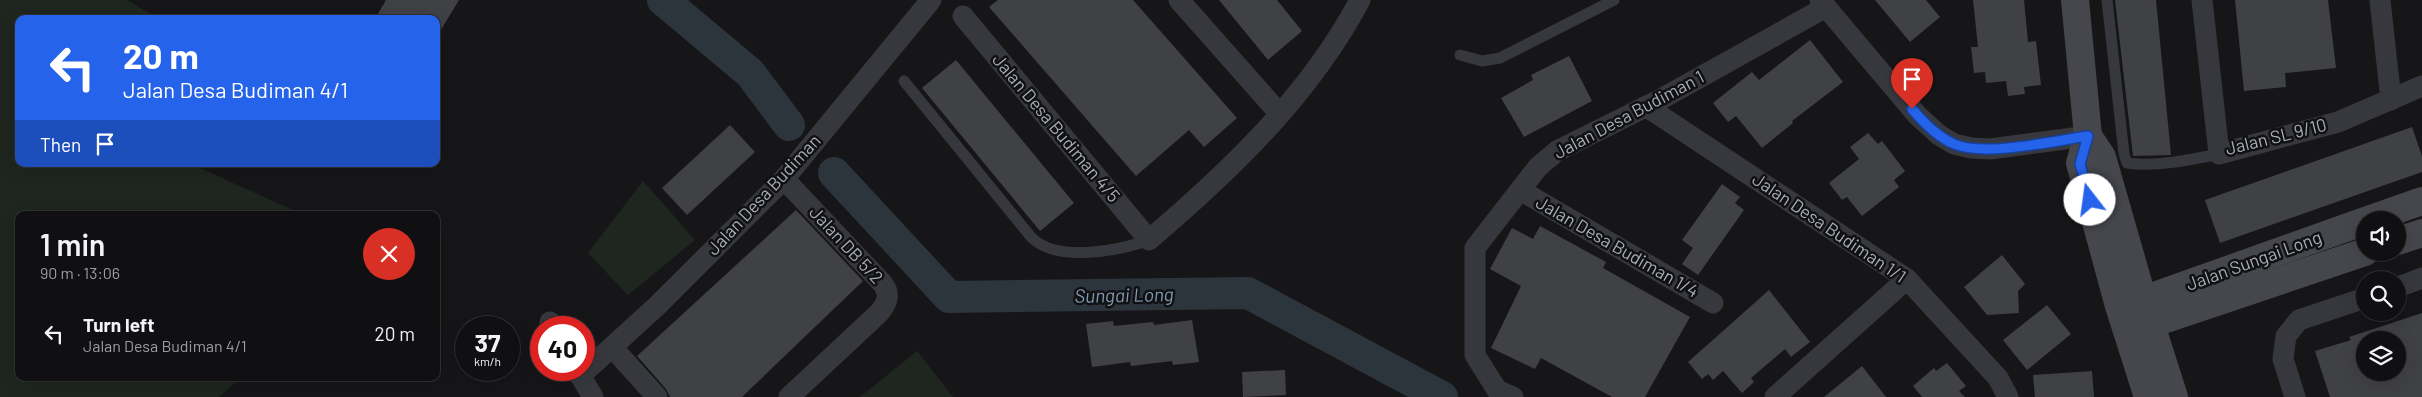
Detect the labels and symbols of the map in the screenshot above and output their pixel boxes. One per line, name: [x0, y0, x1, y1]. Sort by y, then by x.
street label: Jalan Desa Budiman 4/5: [988, 49, 1125, 206]
pin: [1891, 58, 1933, 109]
street label: Jalan Desa Budiman 1: [1550, 65, 1707, 163]
street label: Jalan SL 9/10: [2223, 113, 2329, 159]
street label: Jalan Desa Budiman: [702, 129, 825, 259]
street label: Jalan Desa Budiman 1/1: [1749, 168, 1911, 287]
position arrow: [2063, 173, 2115, 225]
street label: Jalan Desa Budiman 1/4: [1532, 191, 1703, 302]
street label: Jalan DB 5/2: [805, 201, 888, 288]
street label: Jalan Sungai Long: [2183, 225, 2324, 295]
water label: Sungai Long: [1074, 282, 1174, 307]
speed limit sign: 40: [530, 316, 595, 381]

